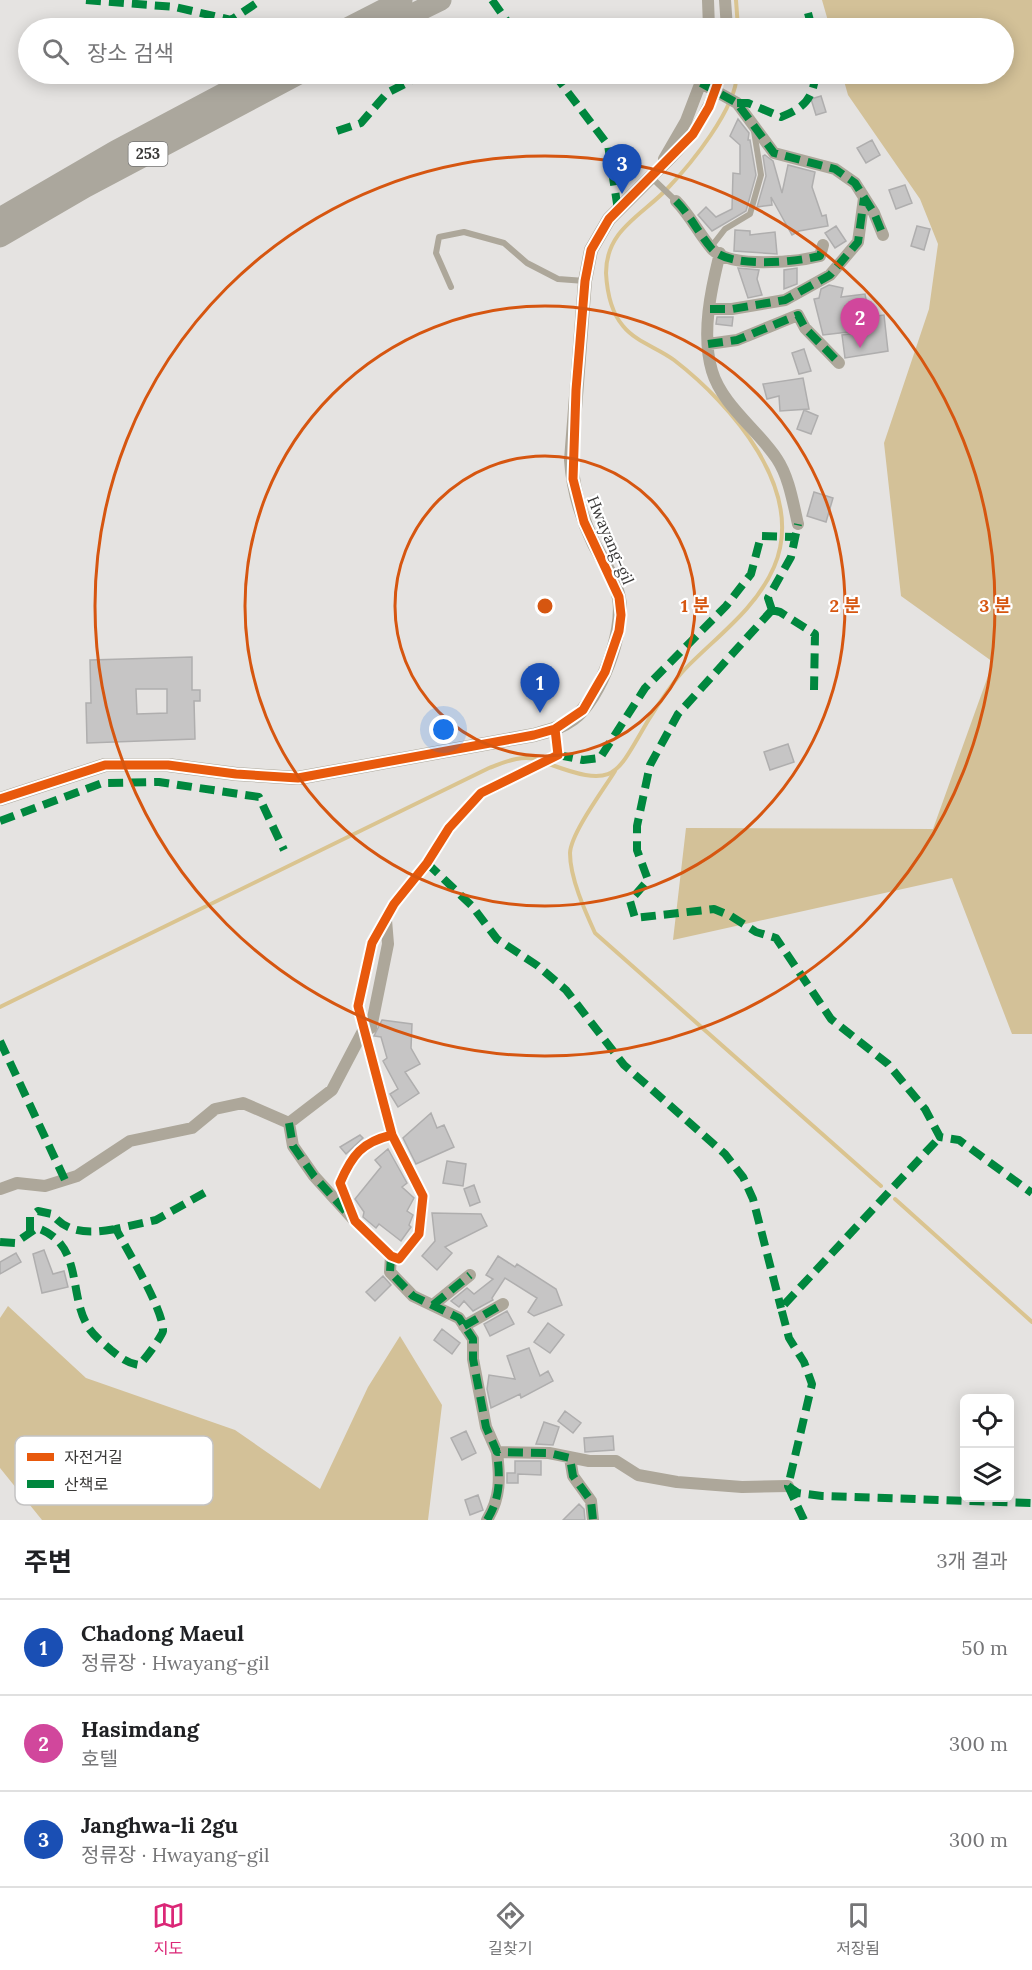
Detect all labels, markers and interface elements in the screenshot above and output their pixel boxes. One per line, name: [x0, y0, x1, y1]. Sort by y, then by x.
search box: [18, 18, 1014, 84]
icon: search: [39, 35, 72, 68]
text: 장소 검색: [87, 39, 174, 67]
road number: 253: [128, 142, 168, 166]
pin: 3: [602, 144, 642, 194]
pin: 2: [840, 298, 880, 348]
street label: Hwayang-gil: [583, 493, 639, 587]
text: 1 분: [681, 594, 710, 617]
text: 2 분: [830, 594, 861, 617]
text: 3 분: [979, 594, 1011, 617]
centre of rings: [535, 596, 555, 616]
pin: 1: [520, 664, 560, 713]
your location: [429, 715, 458, 744]
map controls: [960, 1394, 1014, 1502]
button: locate: [960, 1394, 1014, 1448]
legend: [15, 1436, 213, 1505]
text: 자전거길: [64, 1447, 123, 1467]
button: layers: [960, 1448, 1014, 1502]
text: 산책로: [64, 1474, 108, 1494]
text: 주변: [24, 1545, 72, 1578]
text: 3개 결과: [936, 1548, 1008, 1573]
text: Chadong Maeul: [81, 1619, 244, 1647]
text: 1: [39, 1635, 48, 1660]
text: 50 m: [962, 1635, 1008, 1660]
text: 정류장 · Hwayang-gil: [81, 1650, 269, 1675]
text: Hasimdang: [81, 1715, 199, 1743]
text: 2: [38, 1731, 49, 1756]
text: 300 m: [949, 1731, 1008, 1756]
text: 호텔: [81, 1746, 118, 1771]
text: Janghwa-li 2gu: [81, 1811, 238, 1839]
text: 3: [38, 1827, 49, 1852]
text: 300 m: [949, 1827, 1008, 1852]
text: 정류장 · Hwayang-gil: [81, 1842, 269, 1867]
tab: 지도: [152, 1899, 185, 1959]
tab: 길찾기: [488, 1899, 532, 1959]
tab: 저장됨: [836, 1899, 880, 1959]

